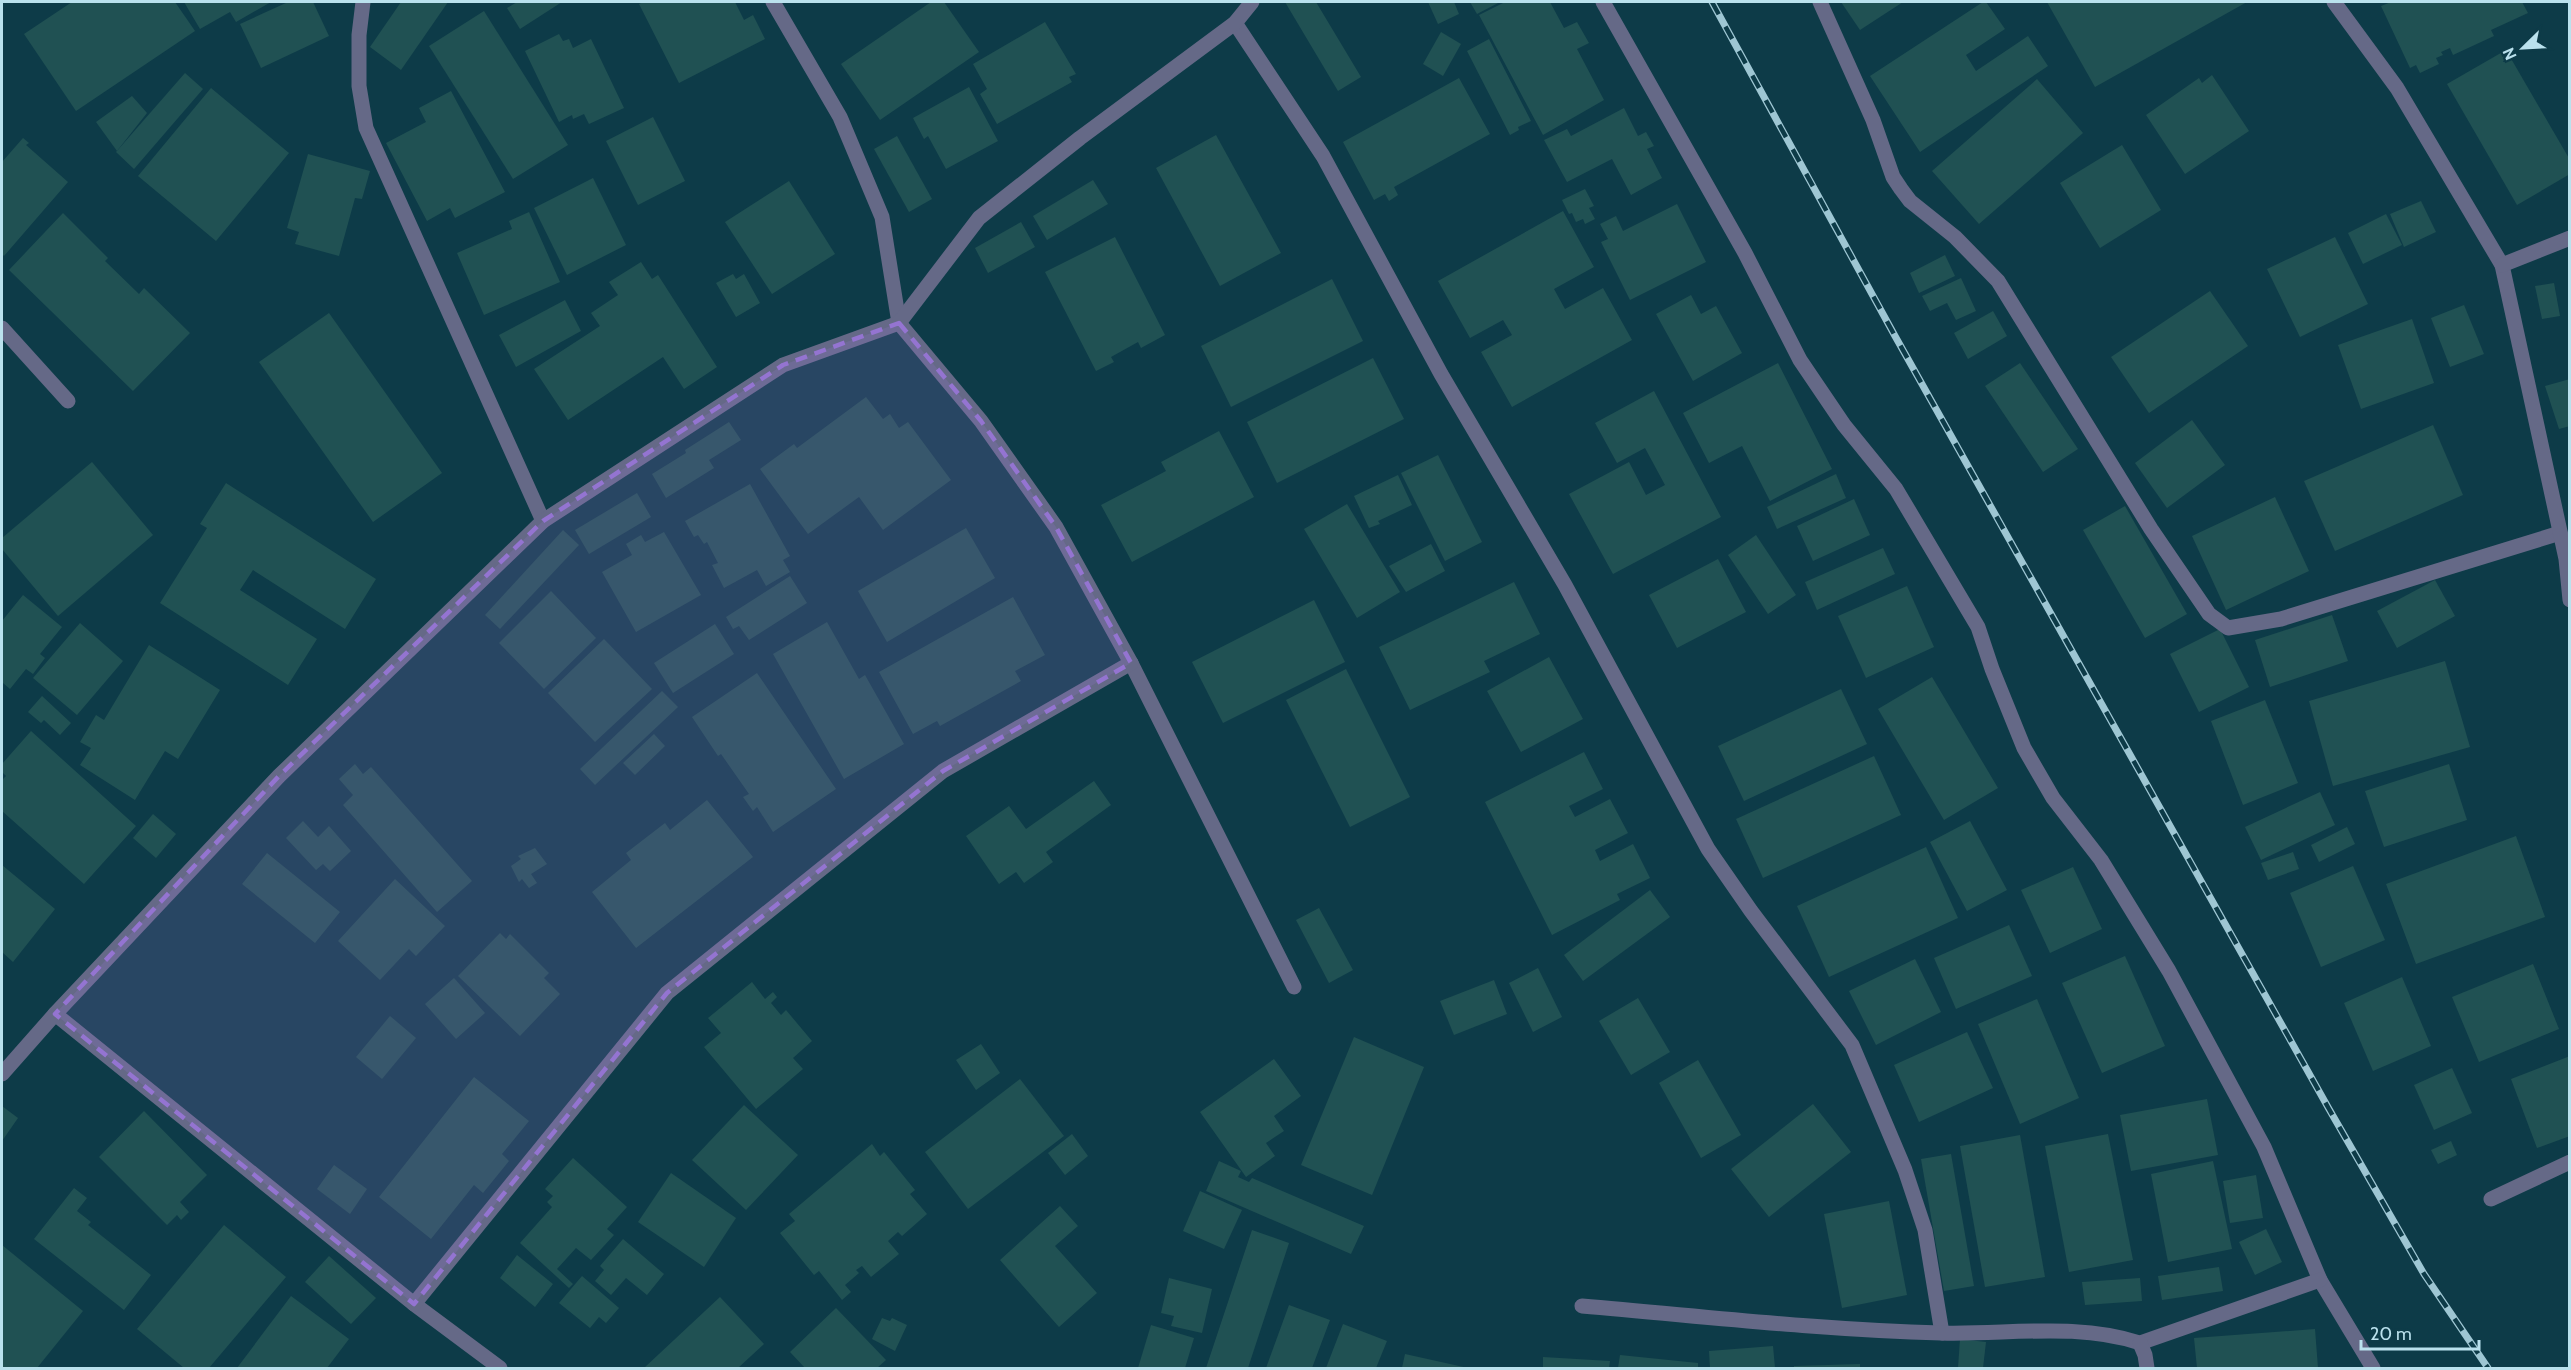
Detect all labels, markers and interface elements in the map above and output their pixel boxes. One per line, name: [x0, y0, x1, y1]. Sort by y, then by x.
north arrow: [2493, 18, 2553, 78]
text: N: [2499, 45, 2521, 63]
scale bar: [2361, 1313, 2480, 1351]
text: 20 m: [2370, 1323, 2412, 1345]

